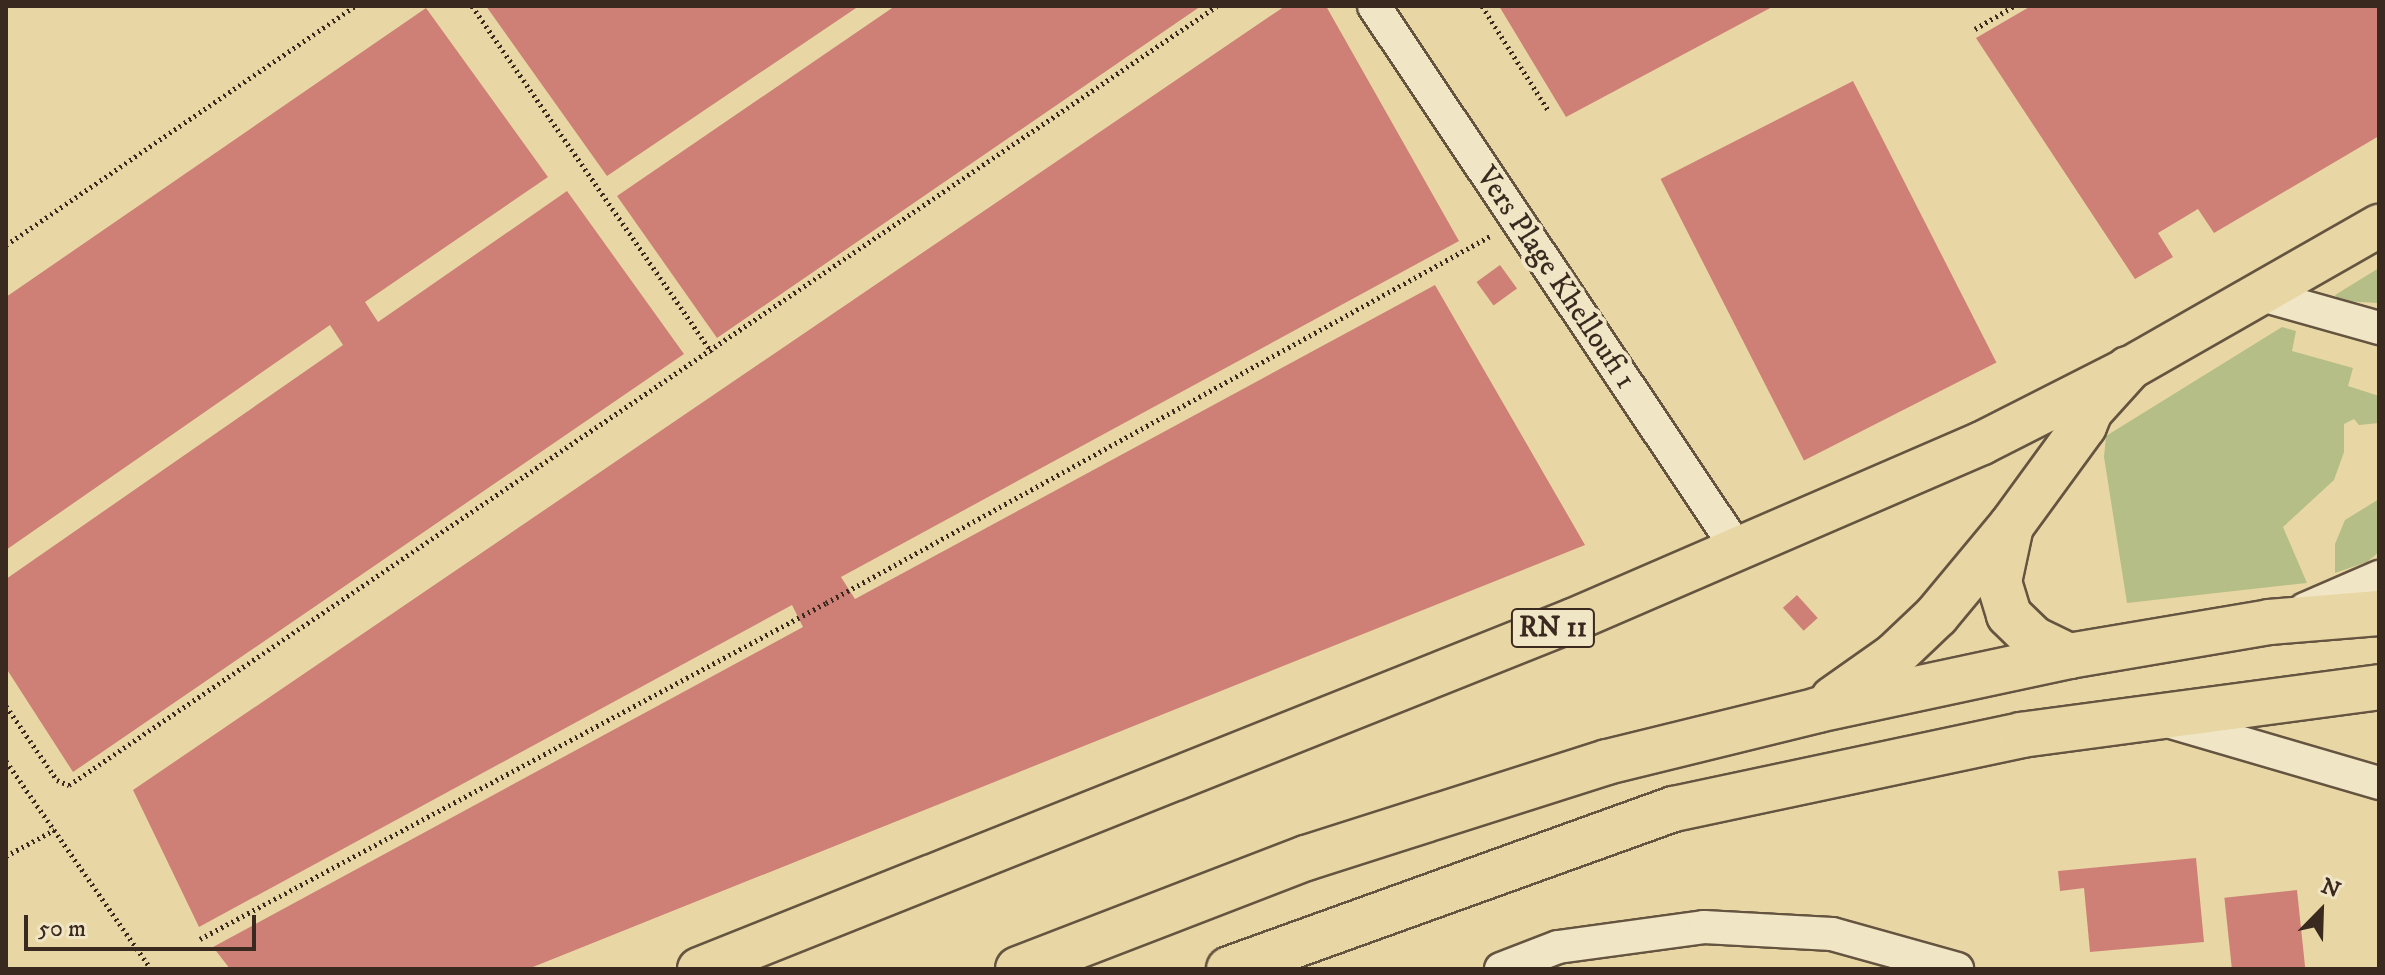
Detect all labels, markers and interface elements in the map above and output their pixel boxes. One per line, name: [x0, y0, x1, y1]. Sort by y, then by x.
street label: Vers Plage Khelloufi 1: [1467, 160, 1643, 396]
road number: RN 11: [1509, 604, 1597, 652]
north arrow: [2281, 871, 2361, 951]
text: N: [2317, 872, 2344, 904]
scale bar: [28, 899, 260, 949]
text: 50 m: [38, 914, 86, 944]

